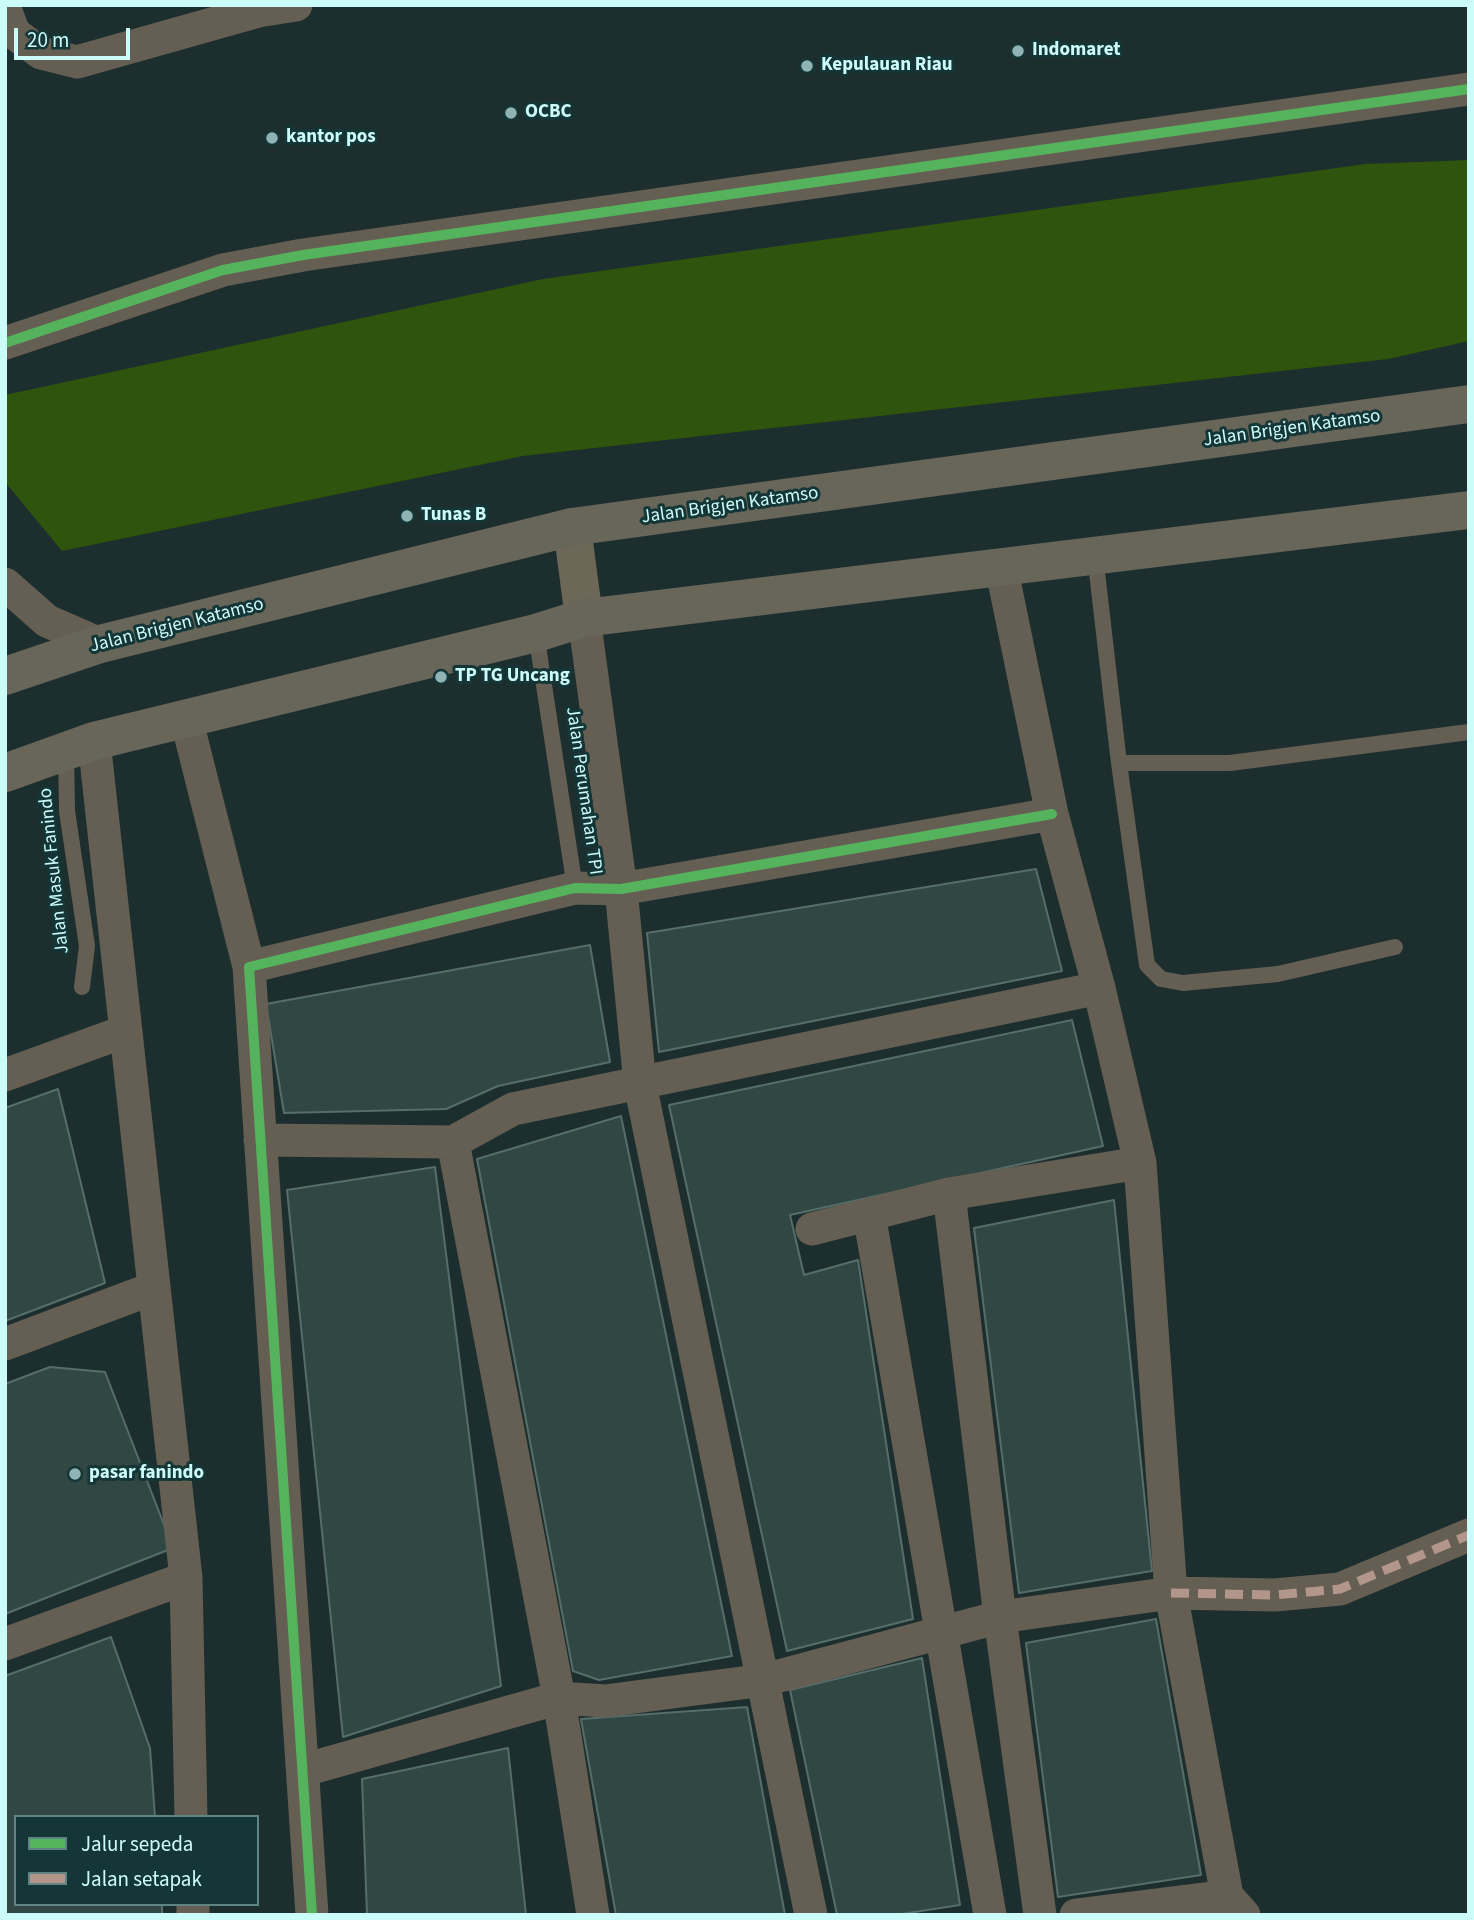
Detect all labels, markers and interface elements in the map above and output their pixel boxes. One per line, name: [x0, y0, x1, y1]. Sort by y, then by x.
scale bar: [18, 14, 133, 58]
text: 20 m: [27, 25, 69, 55]
place label: Indomaret: [1032, 40, 1121, 62]
marker: Indomaret: [1010, 43, 1026, 59]
place label: Kepulauan Riau: [821, 55, 952, 77]
marker: Kepulauan Riau: [799, 58, 815, 74]
place label: OCBC: [525, 102, 572, 124]
marker: OCBC: [503, 105, 519, 121]
place label: kantor pos: [286, 127, 376, 149]
marker: kantor pos: [264, 130, 280, 146]
street label: Jalan Brigjen Katamso: [1202, 405, 1382, 453]
street label: Jalan Brigjen Katamso: [640, 482, 820, 530]
place label: Tunas B: [421, 505, 486, 527]
marker: Tunas B: [399, 508, 415, 524]
street label: Jalan Brigjen Katamso: [88, 593, 266, 659]
place label: TP TG Uncang: [455, 666, 570, 688]
marker: TP TG Uncang: [433, 669, 449, 685]
street label: Jalan Perumahan TPI: [560, 706, 606, 876]
street label: Jalan Masuk Fanindo: [35, 787, 75, 955]
place label: pasar fanindo: [89, 1463, 204, 1485]
marker: pasar fanindo: [67, 1466, 83, 1482]
legend: [14, 1815, 259, 1906]
text: Jalur sepeda: [81, 1829, 193, 1859]
text: Jalan setapak: [81, 1864, 202, 1894]

